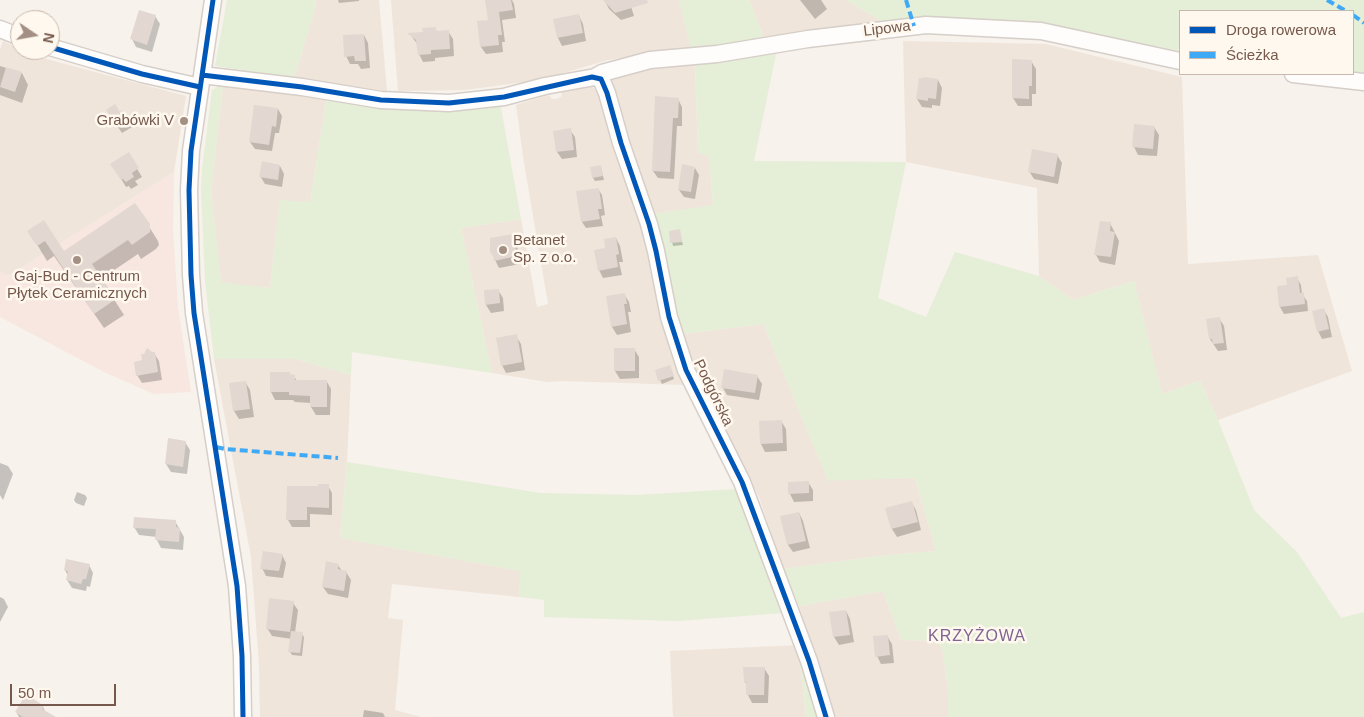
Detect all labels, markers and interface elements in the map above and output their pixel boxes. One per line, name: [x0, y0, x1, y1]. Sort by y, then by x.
north arrow: [10, 10, 60, 60]
legend: [1179, 10, 1354, 75]
street label: Lipowa: [862, 17, 912, 41]
text: Droga rowerowa: [1226, 21, 1336, 38]
text: N: [40, 31, 58, 45]
text: Ścieżka: [1226, 46, 1279, 63]
place label: Grabówki V: [96, 112, 174, 130]
marker: Grabówki V: [178, 115, 190, 127]
place label: Betanet Sp. z o.o.: [513, 232, 576, 267]
marker: Betanet Sp. z o.o.: [497, 244, 509, 256]
marker: Gaj-Bud - Centrum Płytek Ceramicznych: [71, 254, 83, 266]
place label: Gaj-Bud - Centrum Płytek Ceramicznych: [7, 268, 147, 303]
street label: Podgórska: [689, 357, 737, 429]
district label: KRZYŻOWA: [927, 627, 1027, 647]
scale bar: [12, 674, 119, 706]
text: 50 m: [18, 684, 51, 701]

